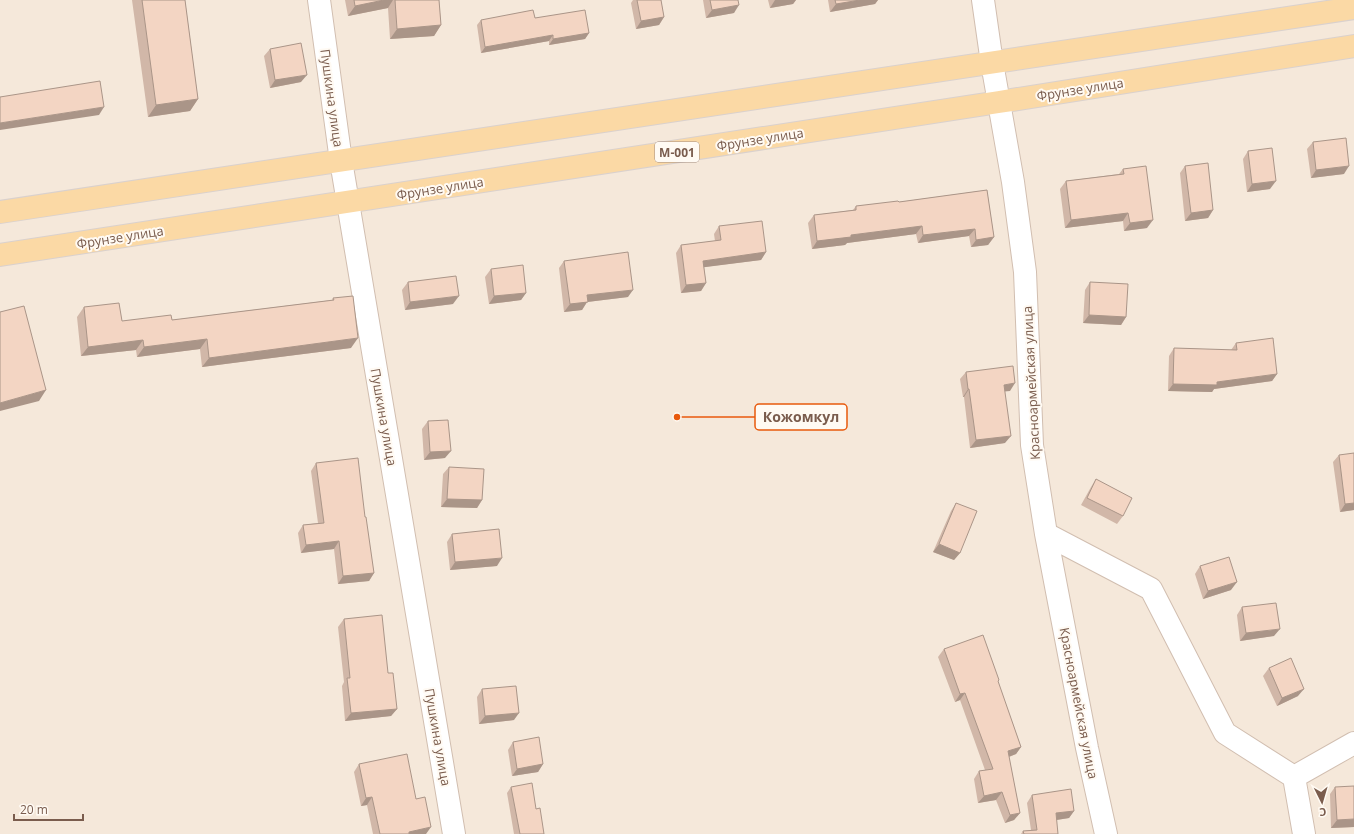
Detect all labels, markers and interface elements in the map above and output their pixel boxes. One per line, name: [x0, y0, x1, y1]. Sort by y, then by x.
street label: Пушкина улица: [316, 48, 348, 148]
street label: Фрунзе улица: [1035, 73, 1125, 105]
street label: Фрунзе улица: [715, 123, 805, 155]
road number: M-001: [655, 142, 699, 162]
street label: Фрунзе улица: [395, 172, 485, 204]
street label: Фрунзе улица: [75, 221, 165, 253]
street label: Красноармейская улица: [1018, 306, 1044, 460]
street label: Пушкина улица: [367, 367, 401, 467]
callout: Кожомкул: [755, 404, 847, 430]
text: Кожомкул: [763, 407, 839, 426]
street label: Красноармейская улица: [1055, 626, 1103, 780]
street label: Пушкина улица: [421, 687, 455, 787]
north arrow: [1302, 782, 1342, 822]
scale bar: [14, 796, 83, 822]
text: 20 m: [20, 801, 48, 818]
text: С: [1319, 805, 1327, 820]

